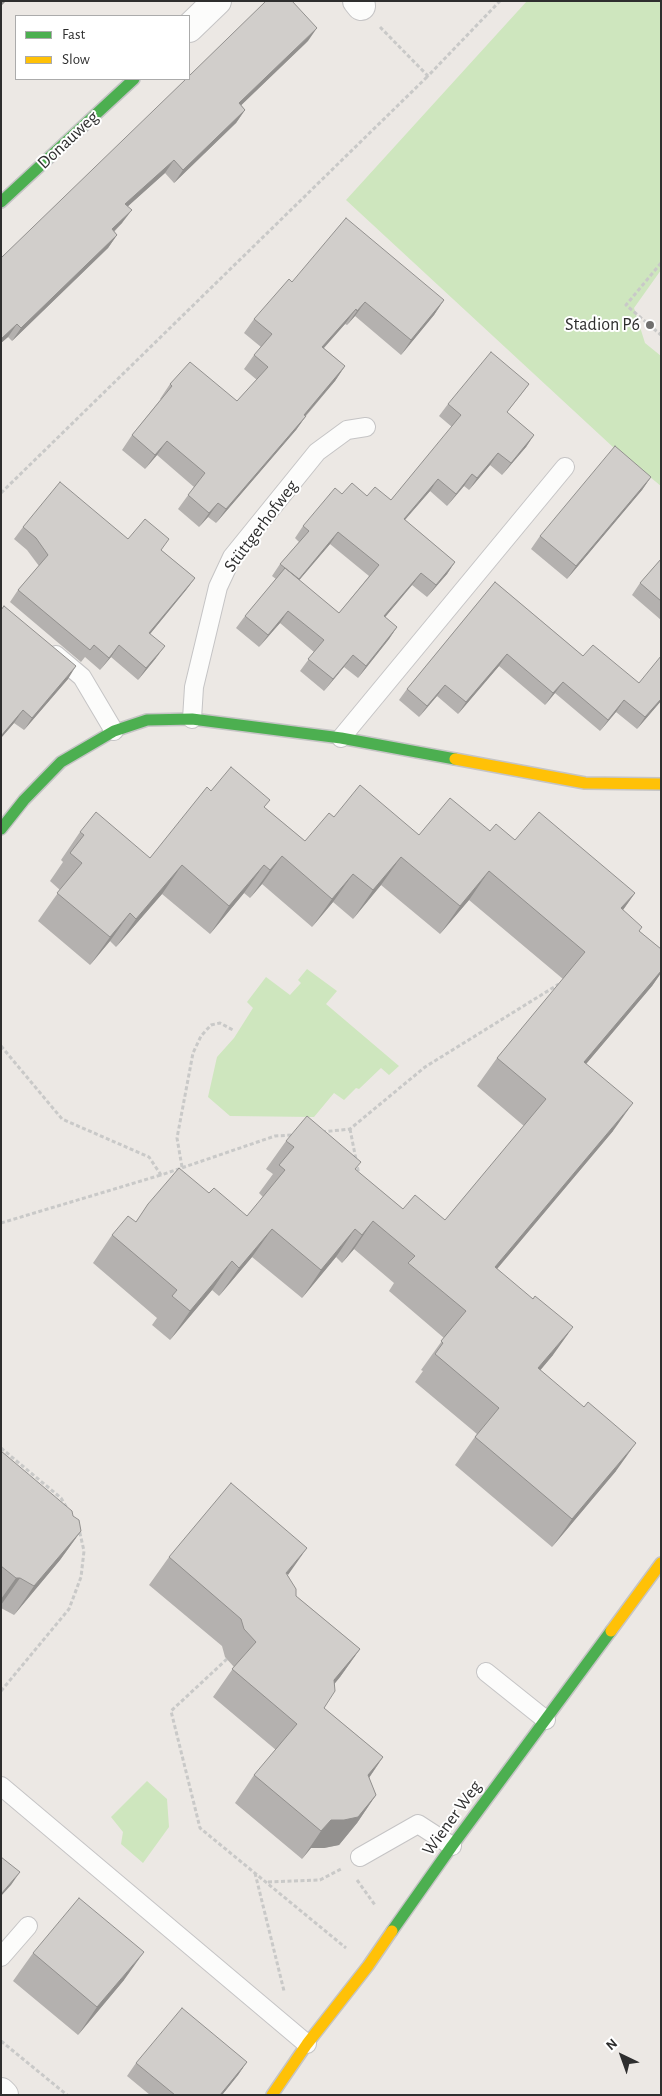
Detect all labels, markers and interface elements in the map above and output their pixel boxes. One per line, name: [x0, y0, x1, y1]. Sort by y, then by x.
legend: [15, 15, 190, 80]
text: Fast: [62, 27, 85, 42]
text: Slow: [62, 52, 90, 67]
street label: Donauweg: [33, 106, 103, 174]
place label: Stadion P6: [565, 314, 640, 336]
marker: Stadion P6: [644, 319, 656, 331]
street label: Stüttgerhofweg: [219, 476, 303, 576]
street label: Wiener Weg: [418, 1776, 486, 1860]
north arrow: [597, 2031, 647, 2081]
text: N: [604, 2036, 620, 2053]

